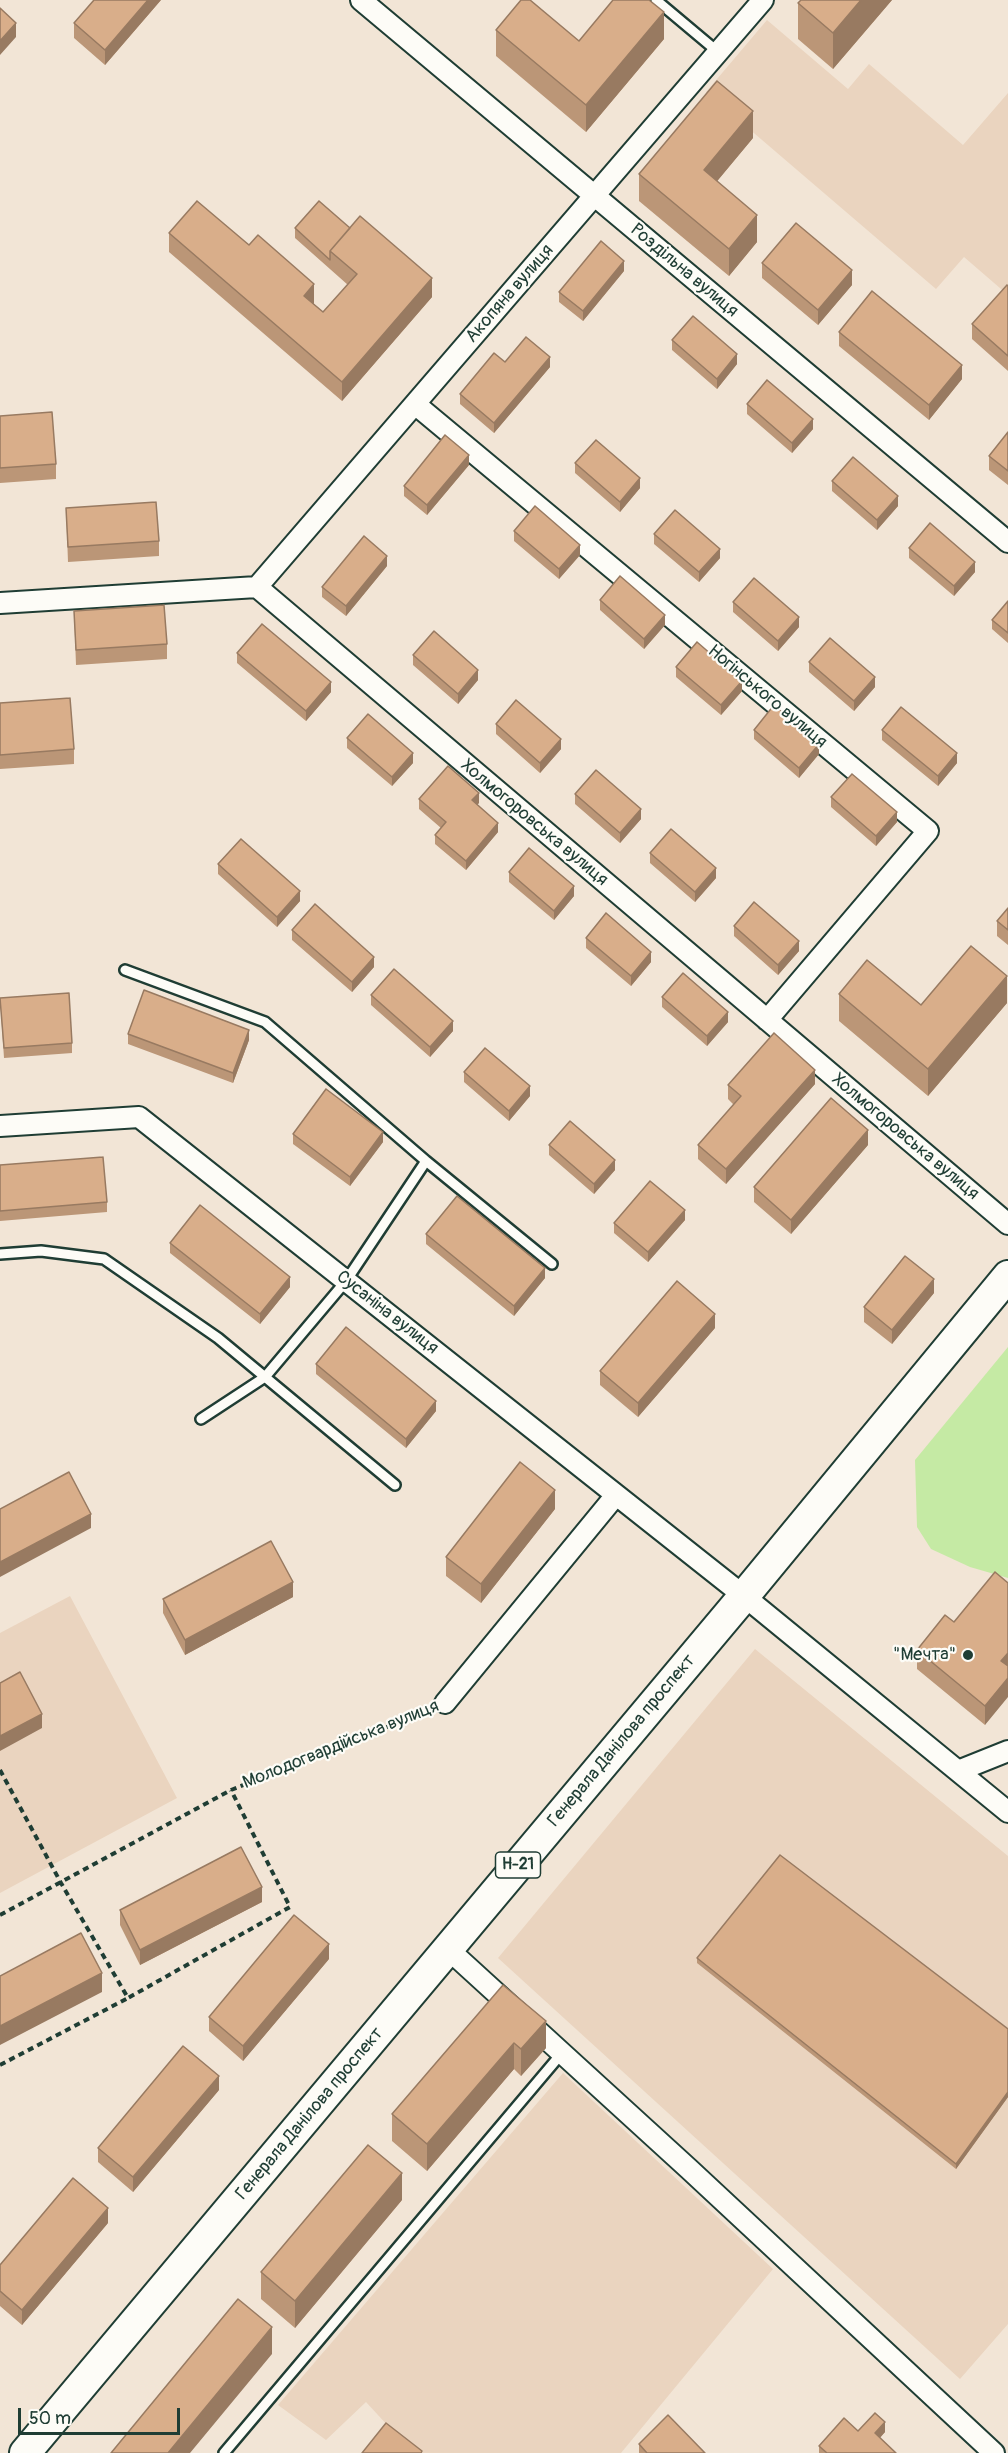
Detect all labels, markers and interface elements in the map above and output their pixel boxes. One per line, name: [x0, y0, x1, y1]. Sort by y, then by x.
street label: Роздільна вулиця: [626, 220, 742, 322]
street label: Акопяна вулиця: [461, 240, 559, 348]
street label: Ногінського вулиця: [703, 641, 831, 753]
street label: Холмогоровська вулиця: [456, 755, 612, 891]
street label: Холмогоровська вулиця: [827, 1069, 983, 1205]
street label: Сусаніна вулиця: [332, 1266, 442, 1360]
place label: "Мечта": [893, 1644, 956, 1666]
marker: "Мечта": [961, 1648, 975, 1662]
street label: Генерала Данілова проспект: [544, 1650, 700, 1832]
street label: Молодогвардійська вулиця: [240, 1696, 442, 1794]
road number: Н-21: [496, 1852, 540, 1878]
street label: Генерала Данілова проспект: [232, 2023, 388, 2205]
scale bar: [21, 2396, 183, 2434]
text: 50 m: [29, 2407, 71, 2430]

